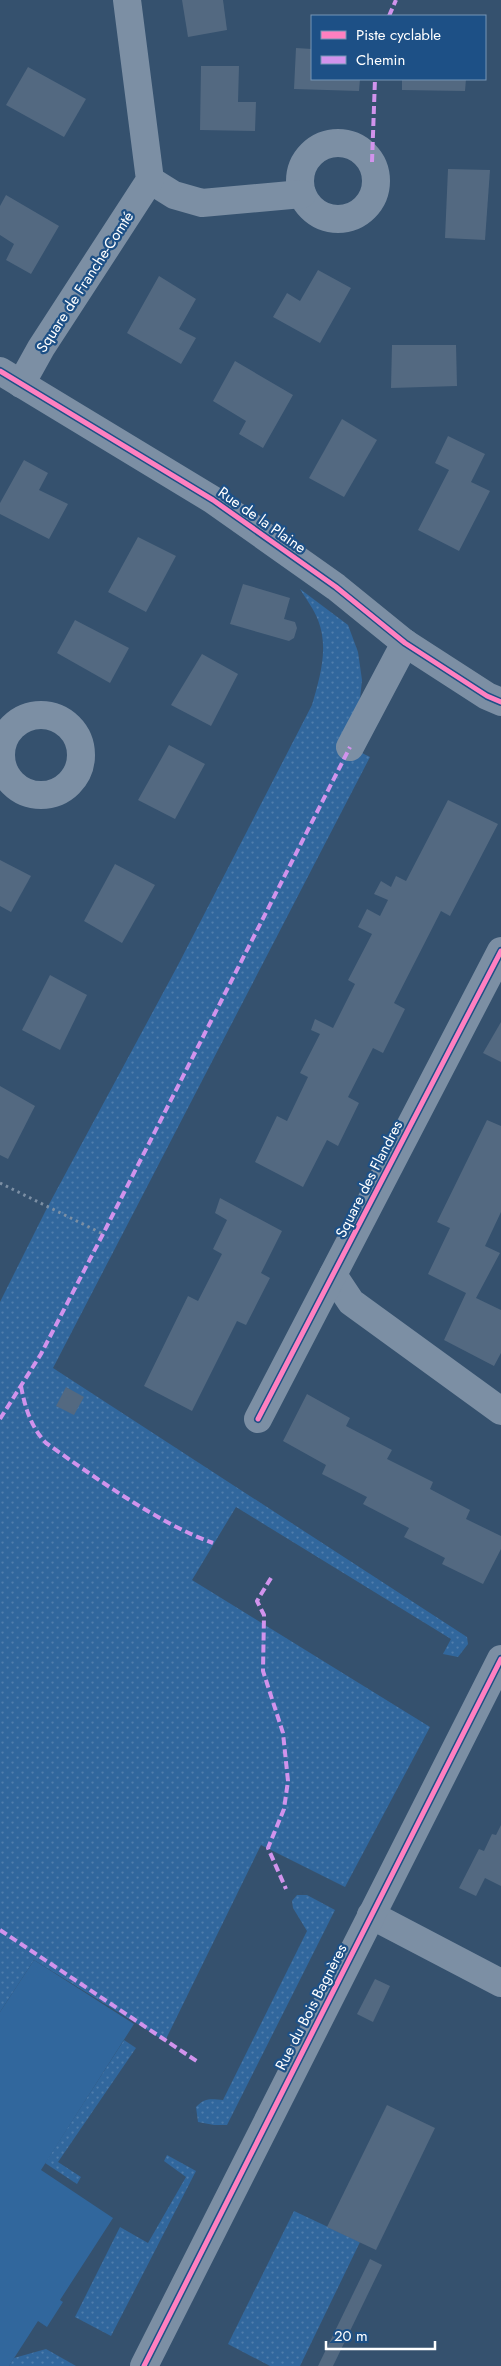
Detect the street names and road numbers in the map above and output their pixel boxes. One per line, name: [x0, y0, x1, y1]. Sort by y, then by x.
street label: Square de Franche-Comté: [31, 207, 139, 357]
street label: Rue de la Plaine: [214, 481, 311, 559]
street label: Square des Flandres: [330, 1116, 408, 1242]
street label: Rue du Bois Bagnères: [270, 1940, 352, 2074]

